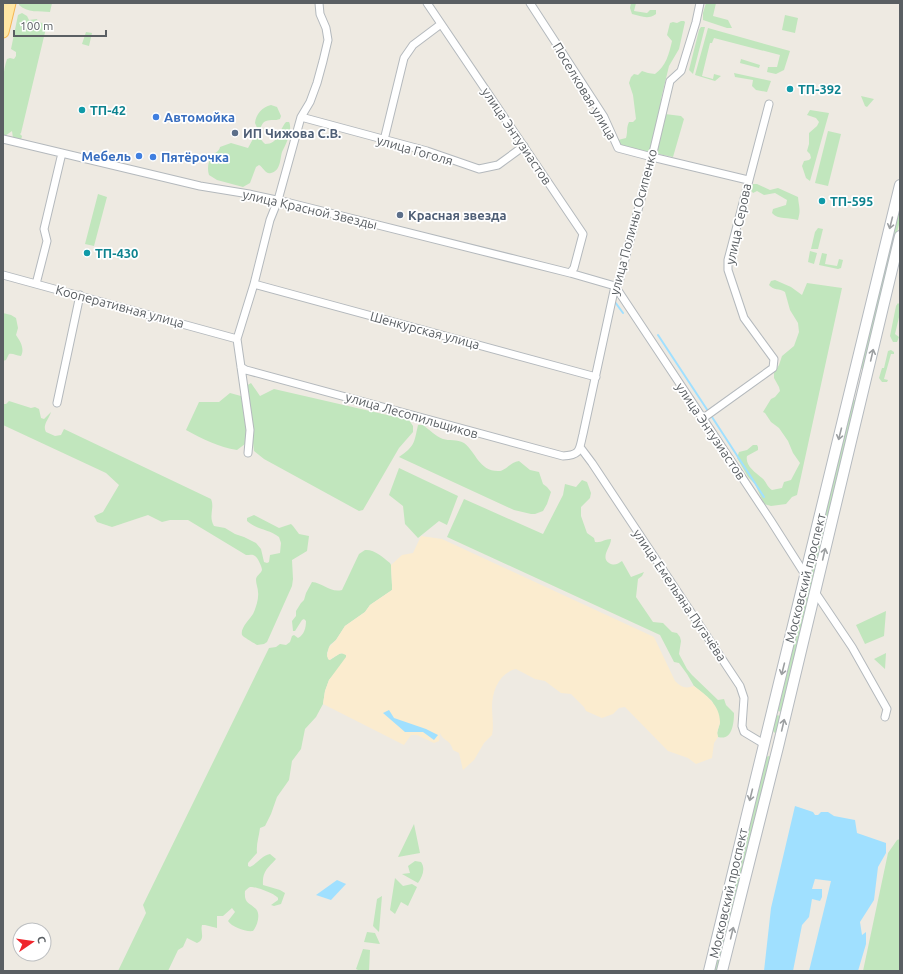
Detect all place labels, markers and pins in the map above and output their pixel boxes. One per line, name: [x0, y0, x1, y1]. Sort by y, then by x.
place label: ТП-392: [798, 82, 841, 96]
marker: ТП-392: [785, 84, 795, 94]
place label: ТП-42: [90, 103, 126, 117]
marker: ТП-42: [77, 105, 87, 115]
place label: Автомойка: [164, 110, 235, 124]
marker: Автомойка: [151, 112, 161, 122]
place label: ИП Чижова С.В.: [243, 126, 341, 140]
marker: ИП Чижова С.В.: [230, 128, 240, 138]
place label: Мебель: [81, 149, 131, 163]
place label: Пятёрочка: [161, 150, 229, 164]
marker: Мебель: [134, 151, 144, 161]
marker: Пятёрочка: [148, 152, 158, 162]
place label: ТП-595: [830, 194, 873, 208]
marker: ТП-595: [817, 196, 827, 206]
place label: Красная звезда: [408, 208, 507, 222]
marker: Красная звезда: [395, 210, 405, 220]
place label: ТП-430: [95, 246, 138, 260]
marker: ТП-430: [82, 248, 92, 258]

